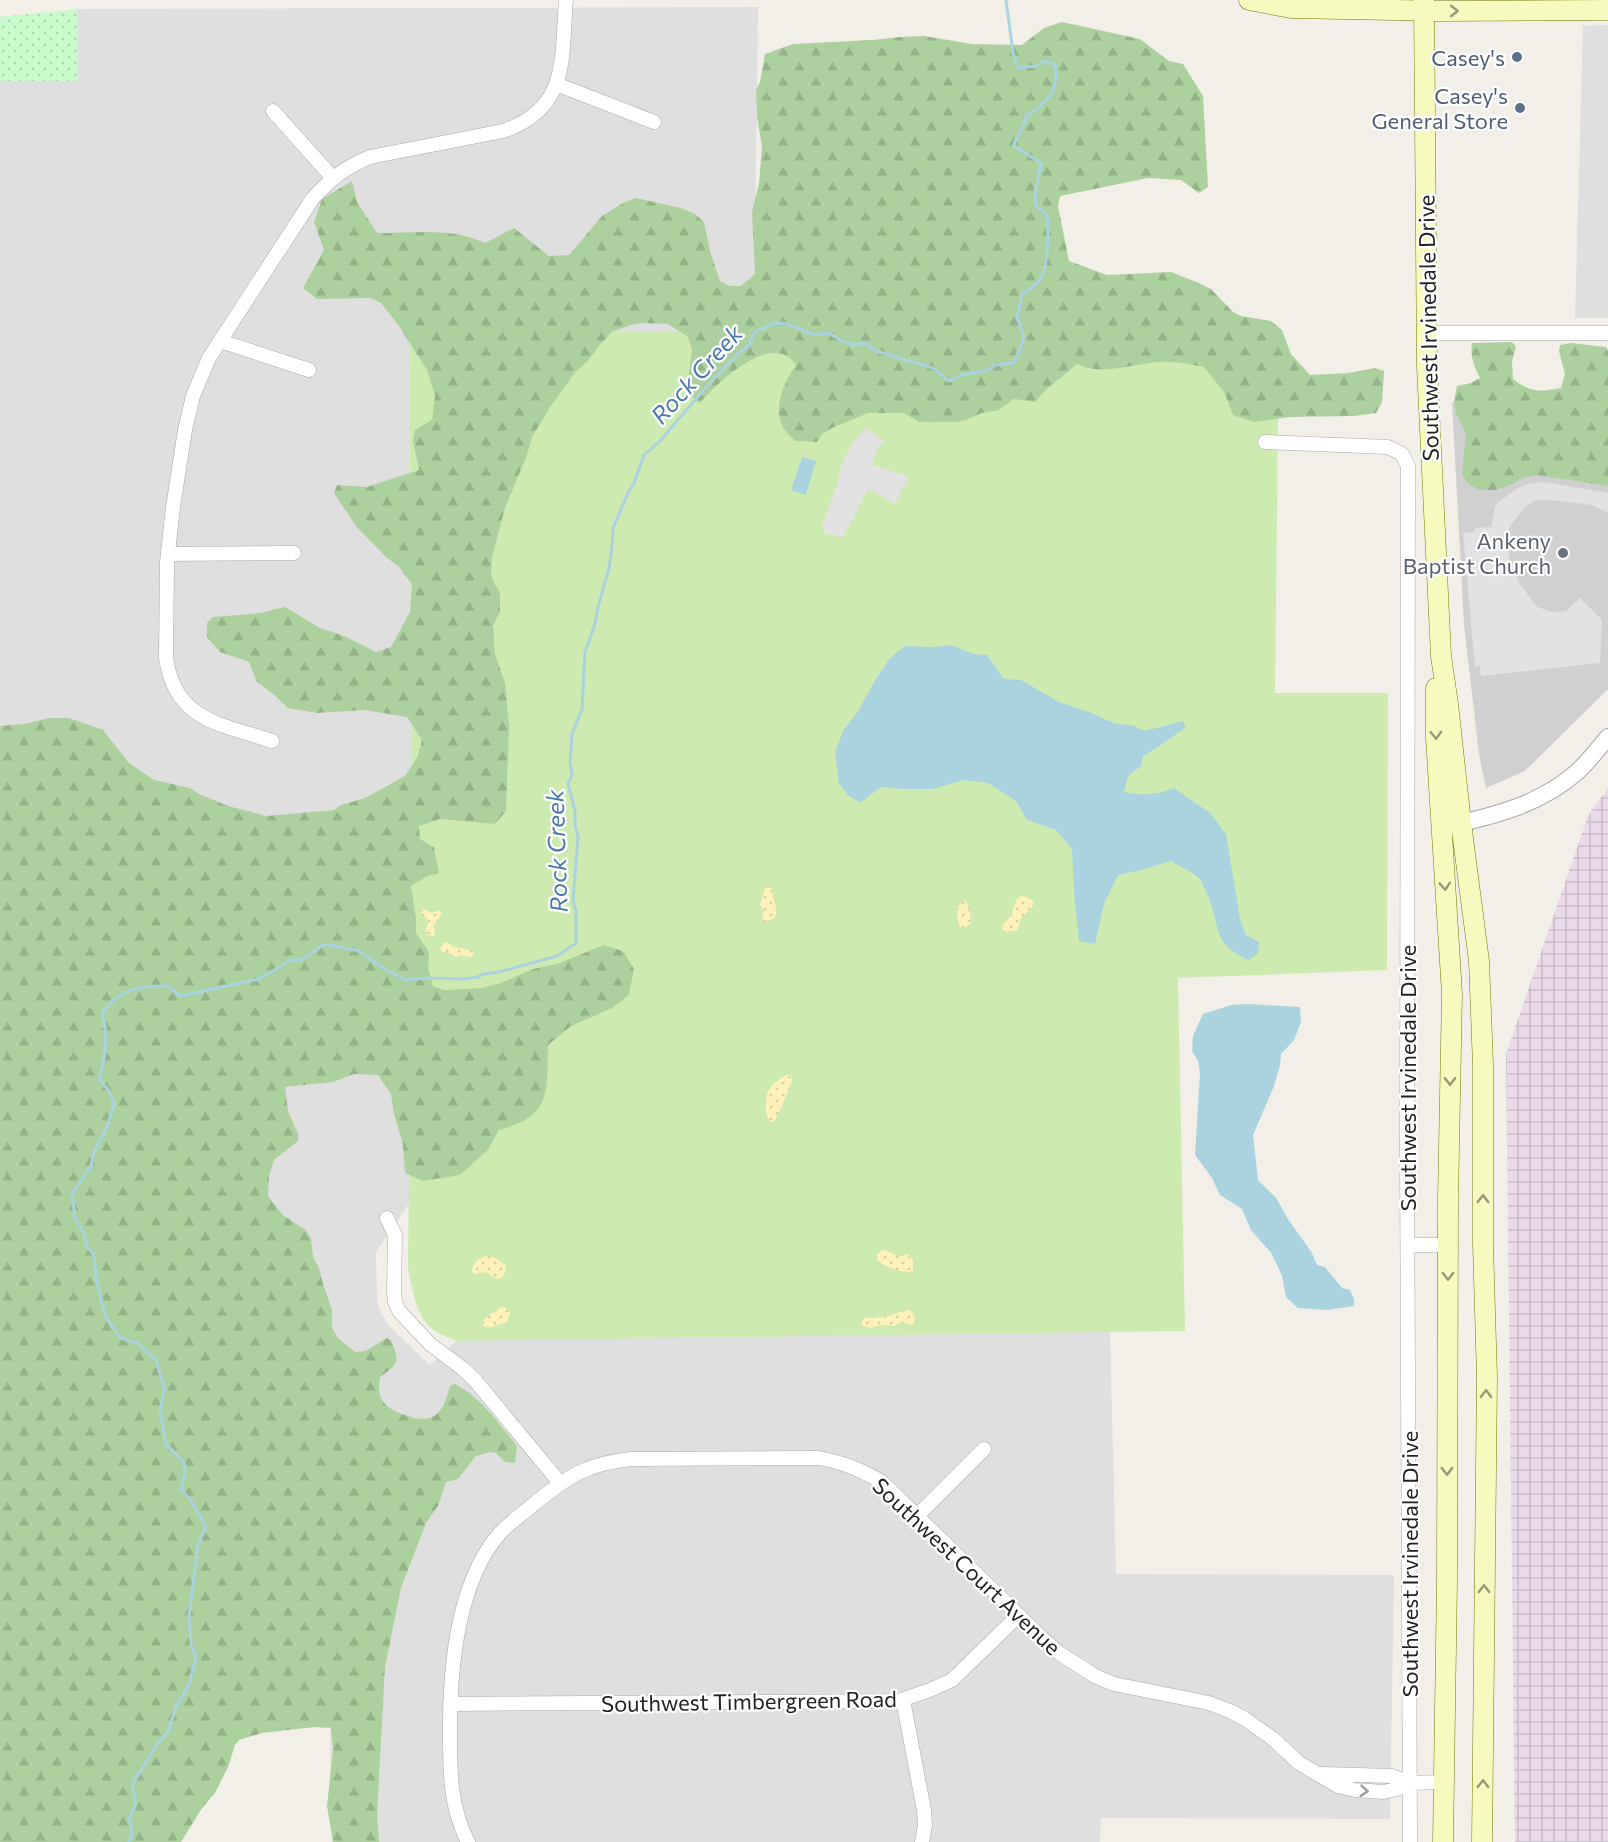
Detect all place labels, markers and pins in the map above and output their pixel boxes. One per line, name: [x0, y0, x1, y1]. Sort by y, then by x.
place label: Casey's: [1431, 44, 1505, 71]
marker: Casey's: [1510, 50, 1524, 64]
place label: Casey's General Store: [1371, 82, 1508, 134]
marker: Casey's General Store: [1513, 101, 1527, 115]
place label: Ankeny Baptist Church: [1403, 527, 1551, 579]
marker: Ankeny Baptist Church: [1556, 546, 1570, 560]

